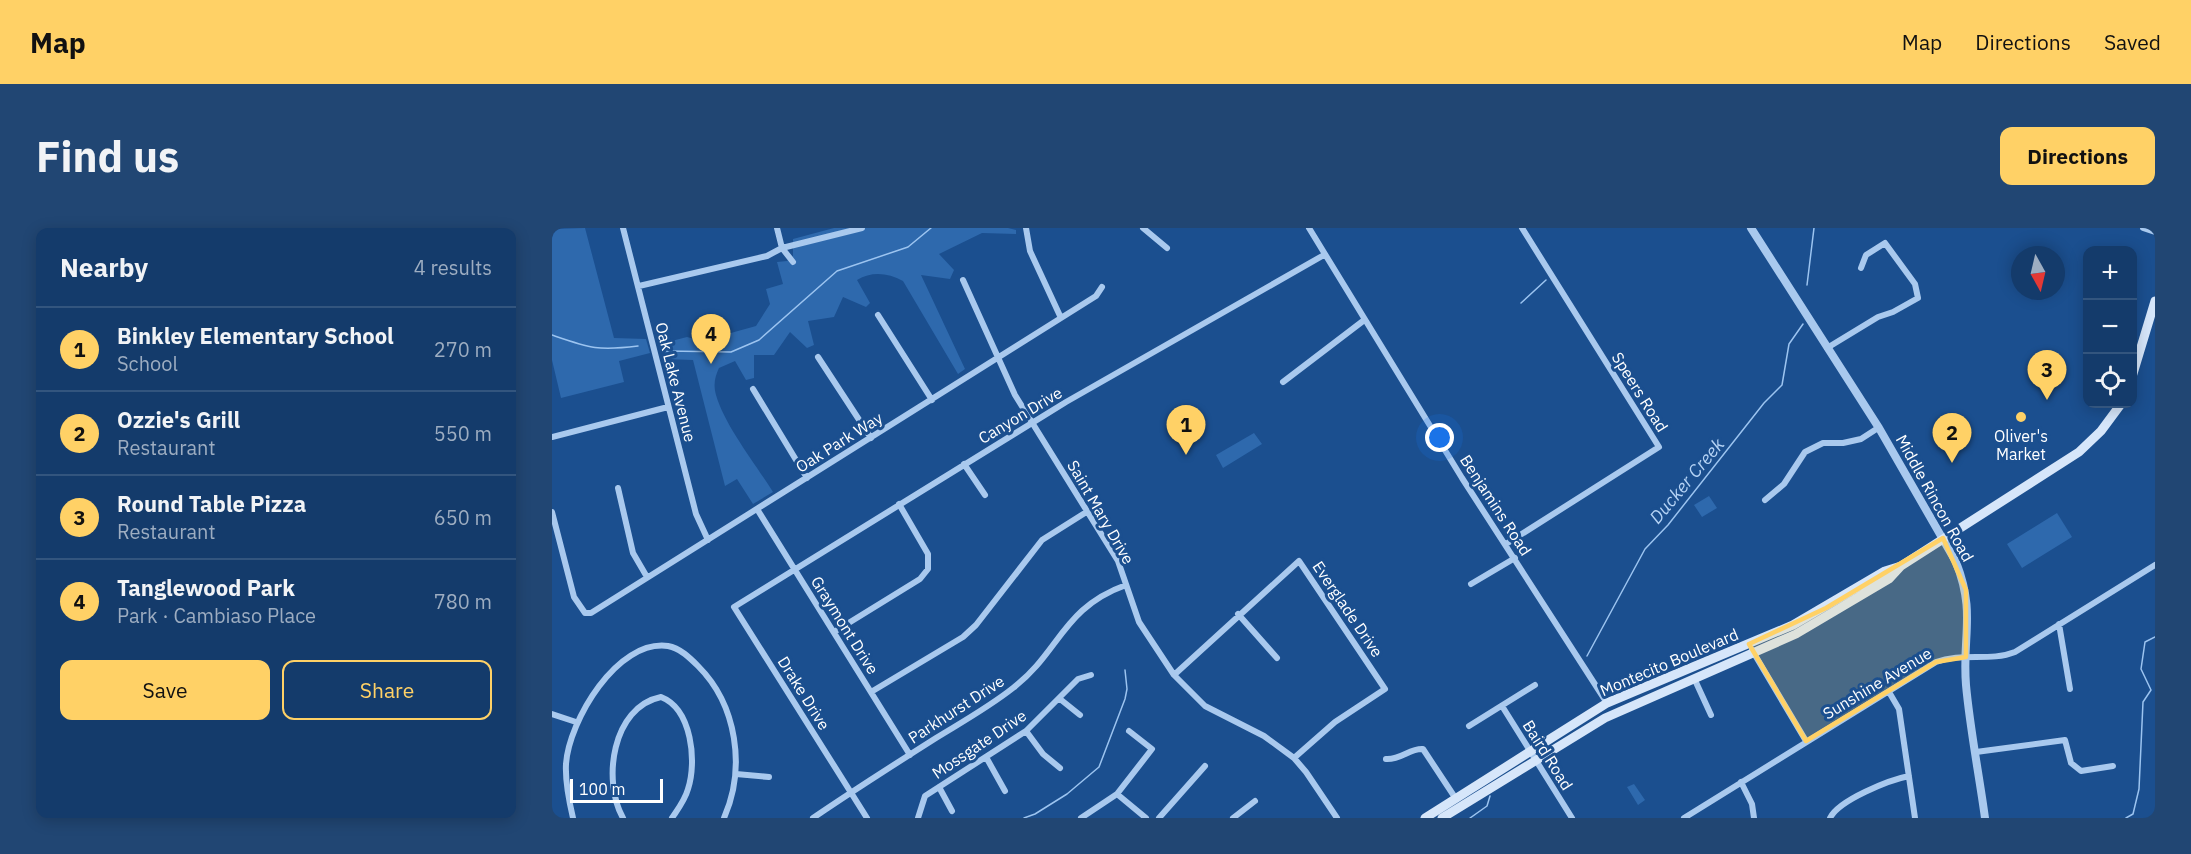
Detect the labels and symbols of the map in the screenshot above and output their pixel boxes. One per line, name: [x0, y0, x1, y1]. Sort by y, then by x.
north arrow: [2011, 246, 2065, 300]
pin: 4: [692, 314, 730, 364]
street label: Oak Lake Avenue: [651, 320, 701, 444]
street label: Speers Road: [1608, 348, 1672, 436]
pin: 3: [2028, 350, 2066, 400]
street label: Canyon Drive: [974, 382, 1066, 448]
pin: 1: [1166, 406, 1206, 455]
street label: Oak Park Way: [792, 407, 886, 477]
marker: Oliver's Market: [2014, 410, 2028, 424]
pin: 2: [1932, 414, 1972, 463]
your location: [1425, 423, 1454, 452]
place label: Oliver's Market: [1994, 426, 2048, 464]
street label: Middle Rincon Road: [1892, 431, 1978, 565]
water label: Ducker Creek: [1644, 433, 1729, 528]
street label: Benjamins Road: [1456, 451, 1536, 559]
street label: Saint Mary Drive: [1063, 456, 1139, 568]
street label: Everglade Drive: [1308, 557, 1388, 661]
street label: Graymont Drive: [807, 572, 883, 678]
street label: Montecito Boulevard: [1597, 624, 1741, 700]
street label: Sunshine Avenue: [1819, 643, 1935, 723]
street label: Drake Drive: [774, 653, 835, 734]
street label: Parkhurst Drive: [904, 670, 1008, 748]
street label: Mossgate Drive: [928, 705, 1030, 783]
street label: Baird Road: [1519, 716, 1577, 794]
scale bar: [570, 776, 663, 804]

